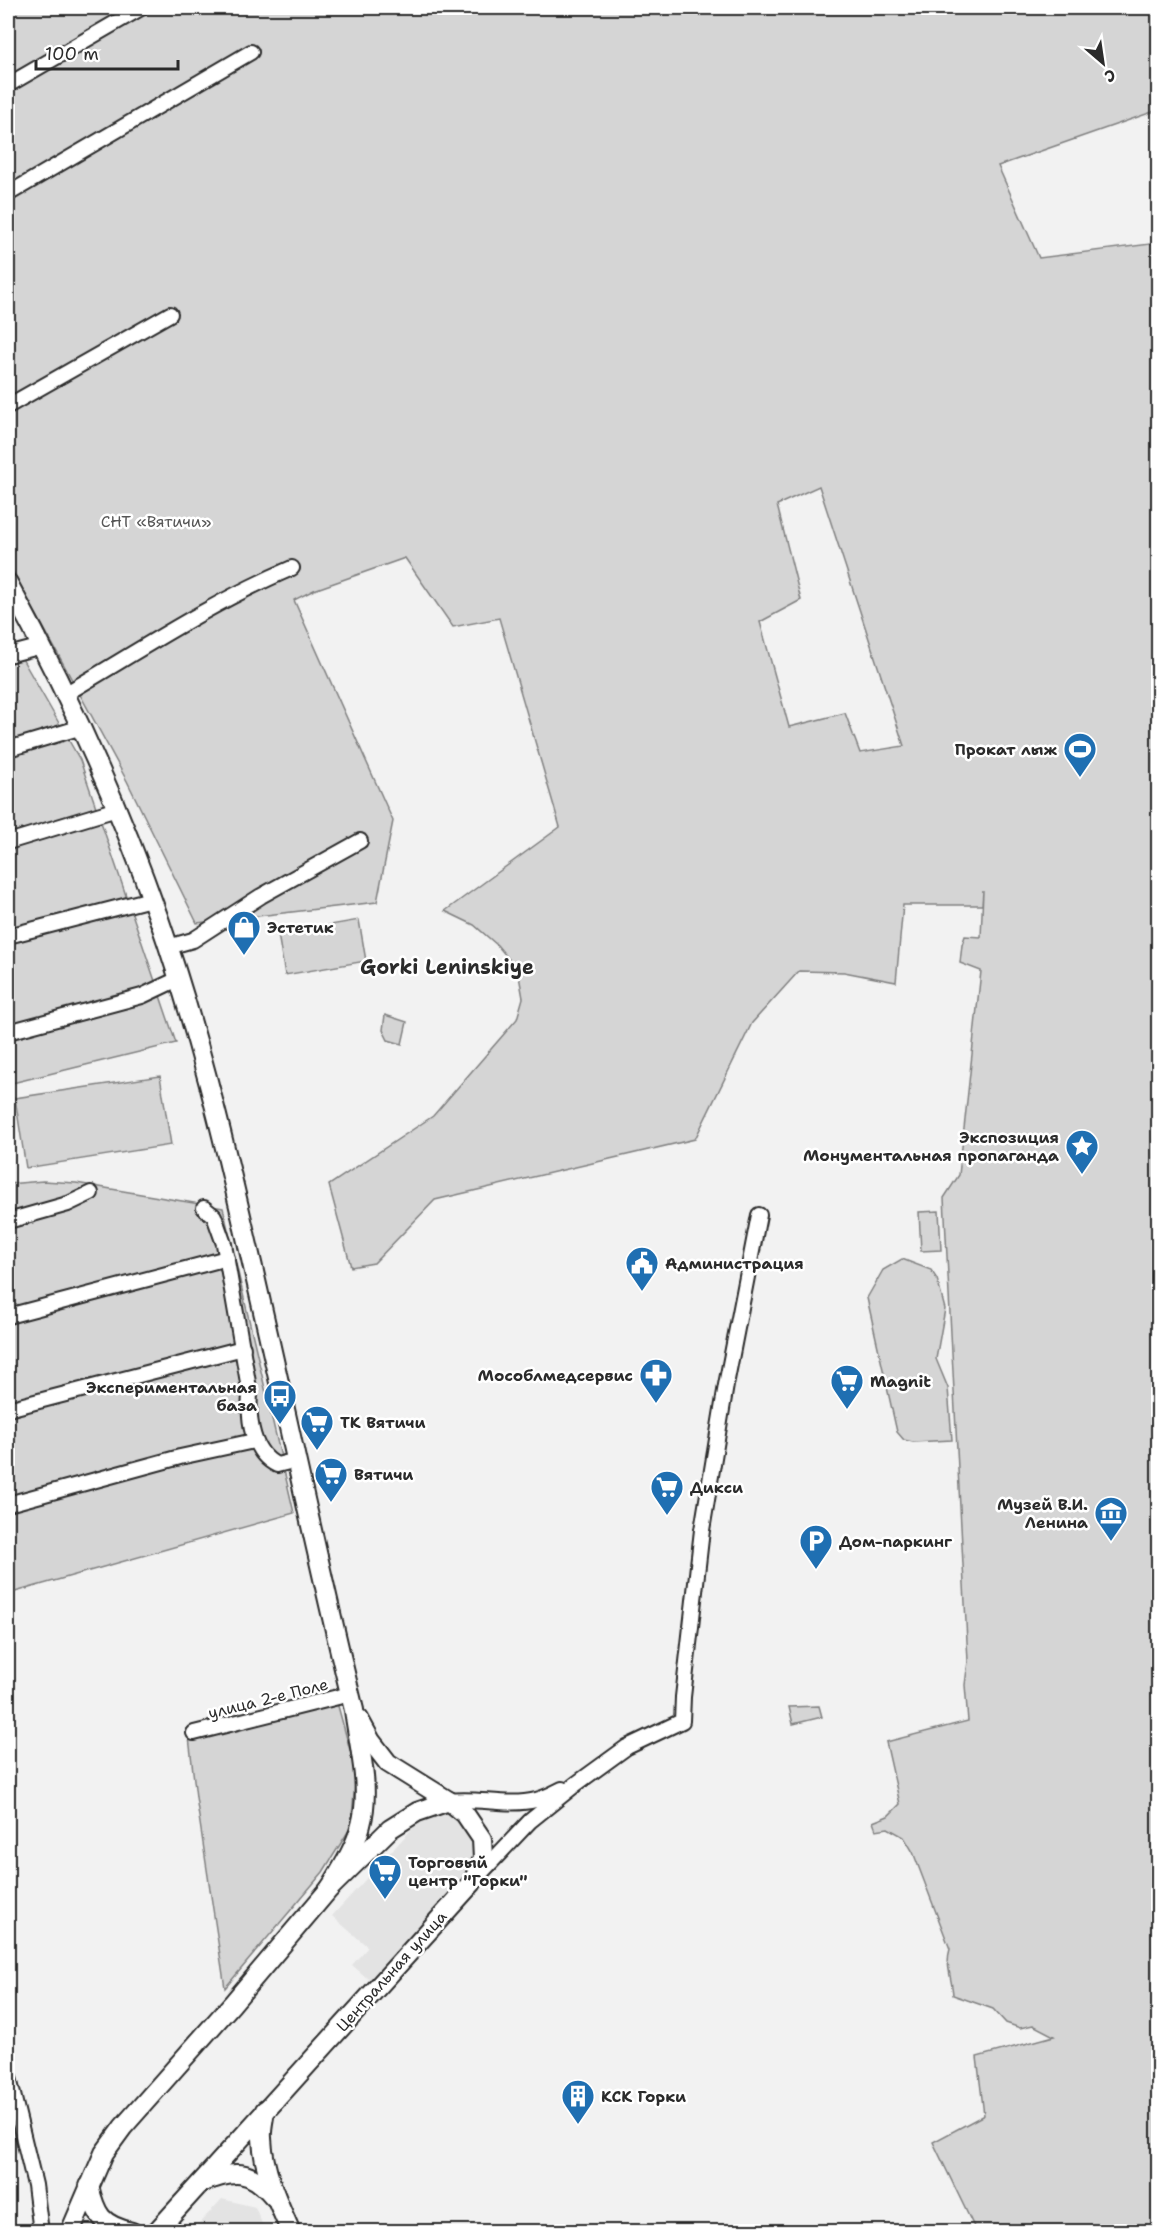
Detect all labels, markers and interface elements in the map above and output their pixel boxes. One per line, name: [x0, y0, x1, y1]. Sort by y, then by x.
scale bar: [36, 33, 178, 71]
north arrow: [1073, 33, 1133, 93]
text: 100 m: [45, 42, 99, 66]
text: С: [1100, 64, 1119, 87]
park label: СНТ «Вятичи»: [101, 511, 211, 532]
sports icon: Прокат лыж: [1062, 731, 1098, 778]
place label: Прокат лыж: [955, 739, 1057, 760]
shop icon: Эстетик: [226, 909, 262, 956]
place label: Эстетик: [267, 917, 334, 938]
district label: Gorki Leninskiye: [360, 954, 534, 980]
place label: Экспозиция Монументальная пропаганда: [803, 1127, 1059, 1166]
place icon: Экспозиция Монументальная пропаганда: [1064, 1128, 1100, 1175]
public building icon: Администрация: [624, 1245, 660, 1292]
place label: Администрация: [665, 1253, 804, 1274]
pharmacy icon: Мособлмедсервис: [638, 1357, 674, 1404]
supermarket icon: Magnit: [829, 1363, 865, 1410]
place label: Мособлмедсервис: [478, 1365, 633, 1386]
place label: Magnit: [870, 1371, 931, 1392]
place label: Экспериментальная база: [86, 1377, 257, 1416]
bus stop icon: Экспериментальная база: [262, 1378, 298, 1425]
supermarket icon: ТК Вятичи: [299, 1404, 335, 1451]
place label: ТК Вятичи: [340, 1412, 426, 1433]
supermarket icon: Вятичи: [313, 1456, 349, 1503]
place label: Вятичи: [354, 1464, 413, 1485]
supermarket icon: Дикси: [649, 1469, 685, 1516]
place label: Дикси: [690, 1477, 743, 1498]
place label: Музей В.И. Ленина: [997, 1494, 1088, 1533]
museum icon: Музей В.И. Ленина: [1093, 1495, 1129, 1542]
parking icon: Дом-паркинг: [798, 1523, 834, 1570]
place label: Дом-паркинг: [839, 1531, 953, 1552]
street label: улица 2-е Поле: [206, 1673, 330, 1724]
place label: Торговый центр "Горки": [408, 1852, 528, 1891]
supermarket icon: Торговый центр "Горки": [367, 1853, 403, 1900]
street label: Центральная улица: [331, 1906, 451, 2036]
building icon: КСК Горки: [560, 2078, 596, 2125]
place label: КСК Горки: [601, 2086, 686, 2107]

